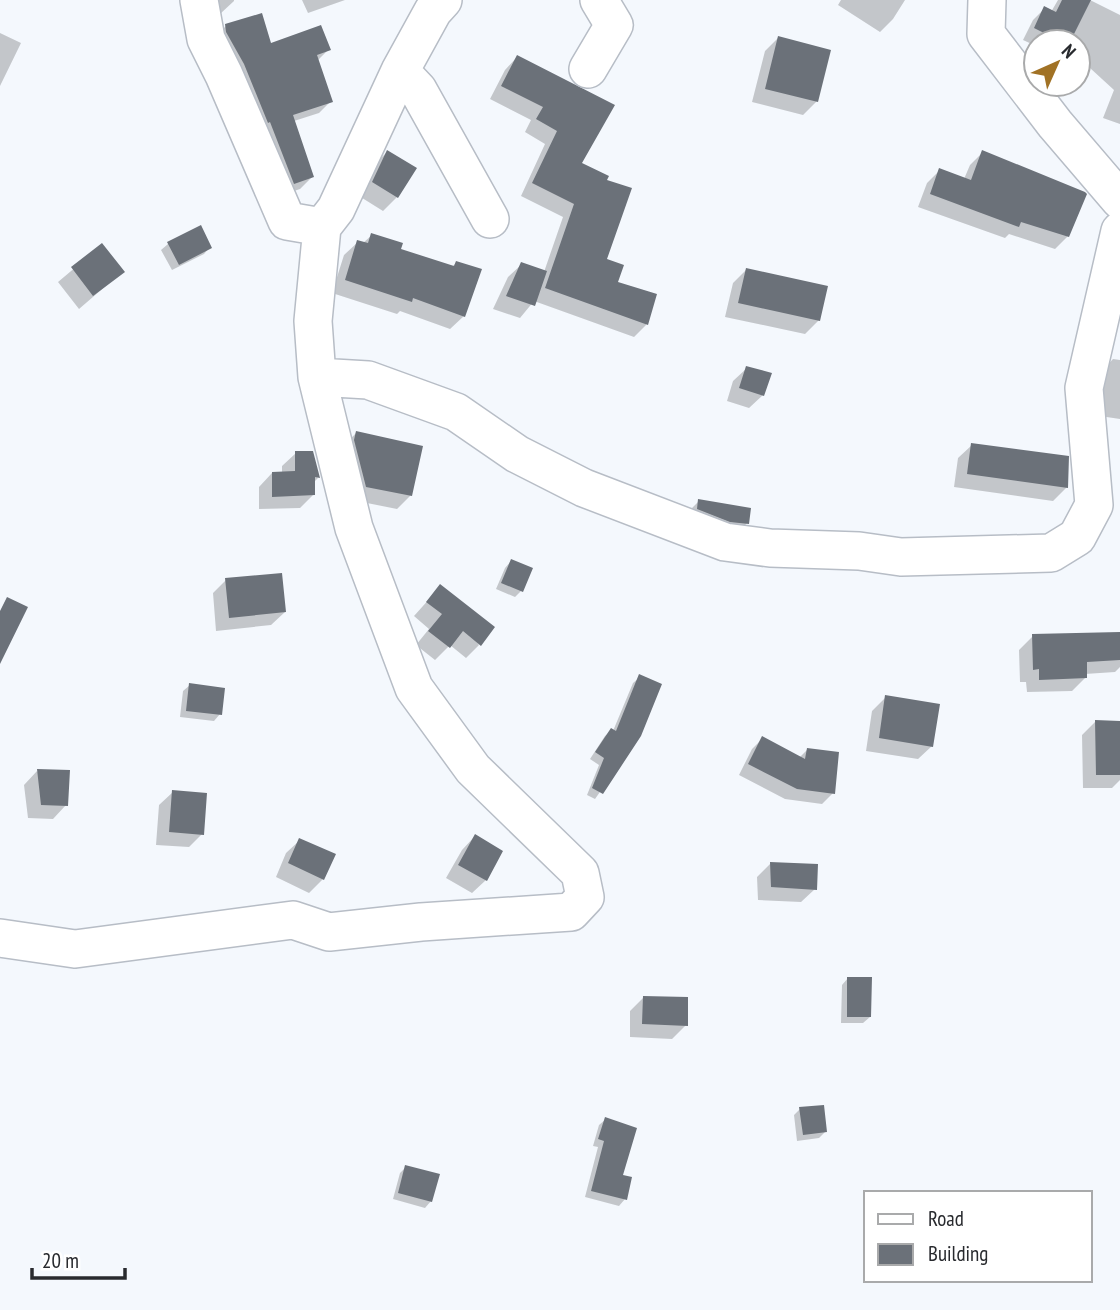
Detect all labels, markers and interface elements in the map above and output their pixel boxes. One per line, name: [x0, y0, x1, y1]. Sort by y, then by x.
north arrow: [1022, 28, 1092, 98]
text: N: [1057, 39, 1081, 63]
legend: [864, 1191, 1092, 1282]
text: Road: [928, 1205, 964, 1232]
scale bar: [32, 1236, 124, 1280]
text: Building: [928, 1240, 988, 1267]
text: 20 m: [42, 1247, 79, 1274]

